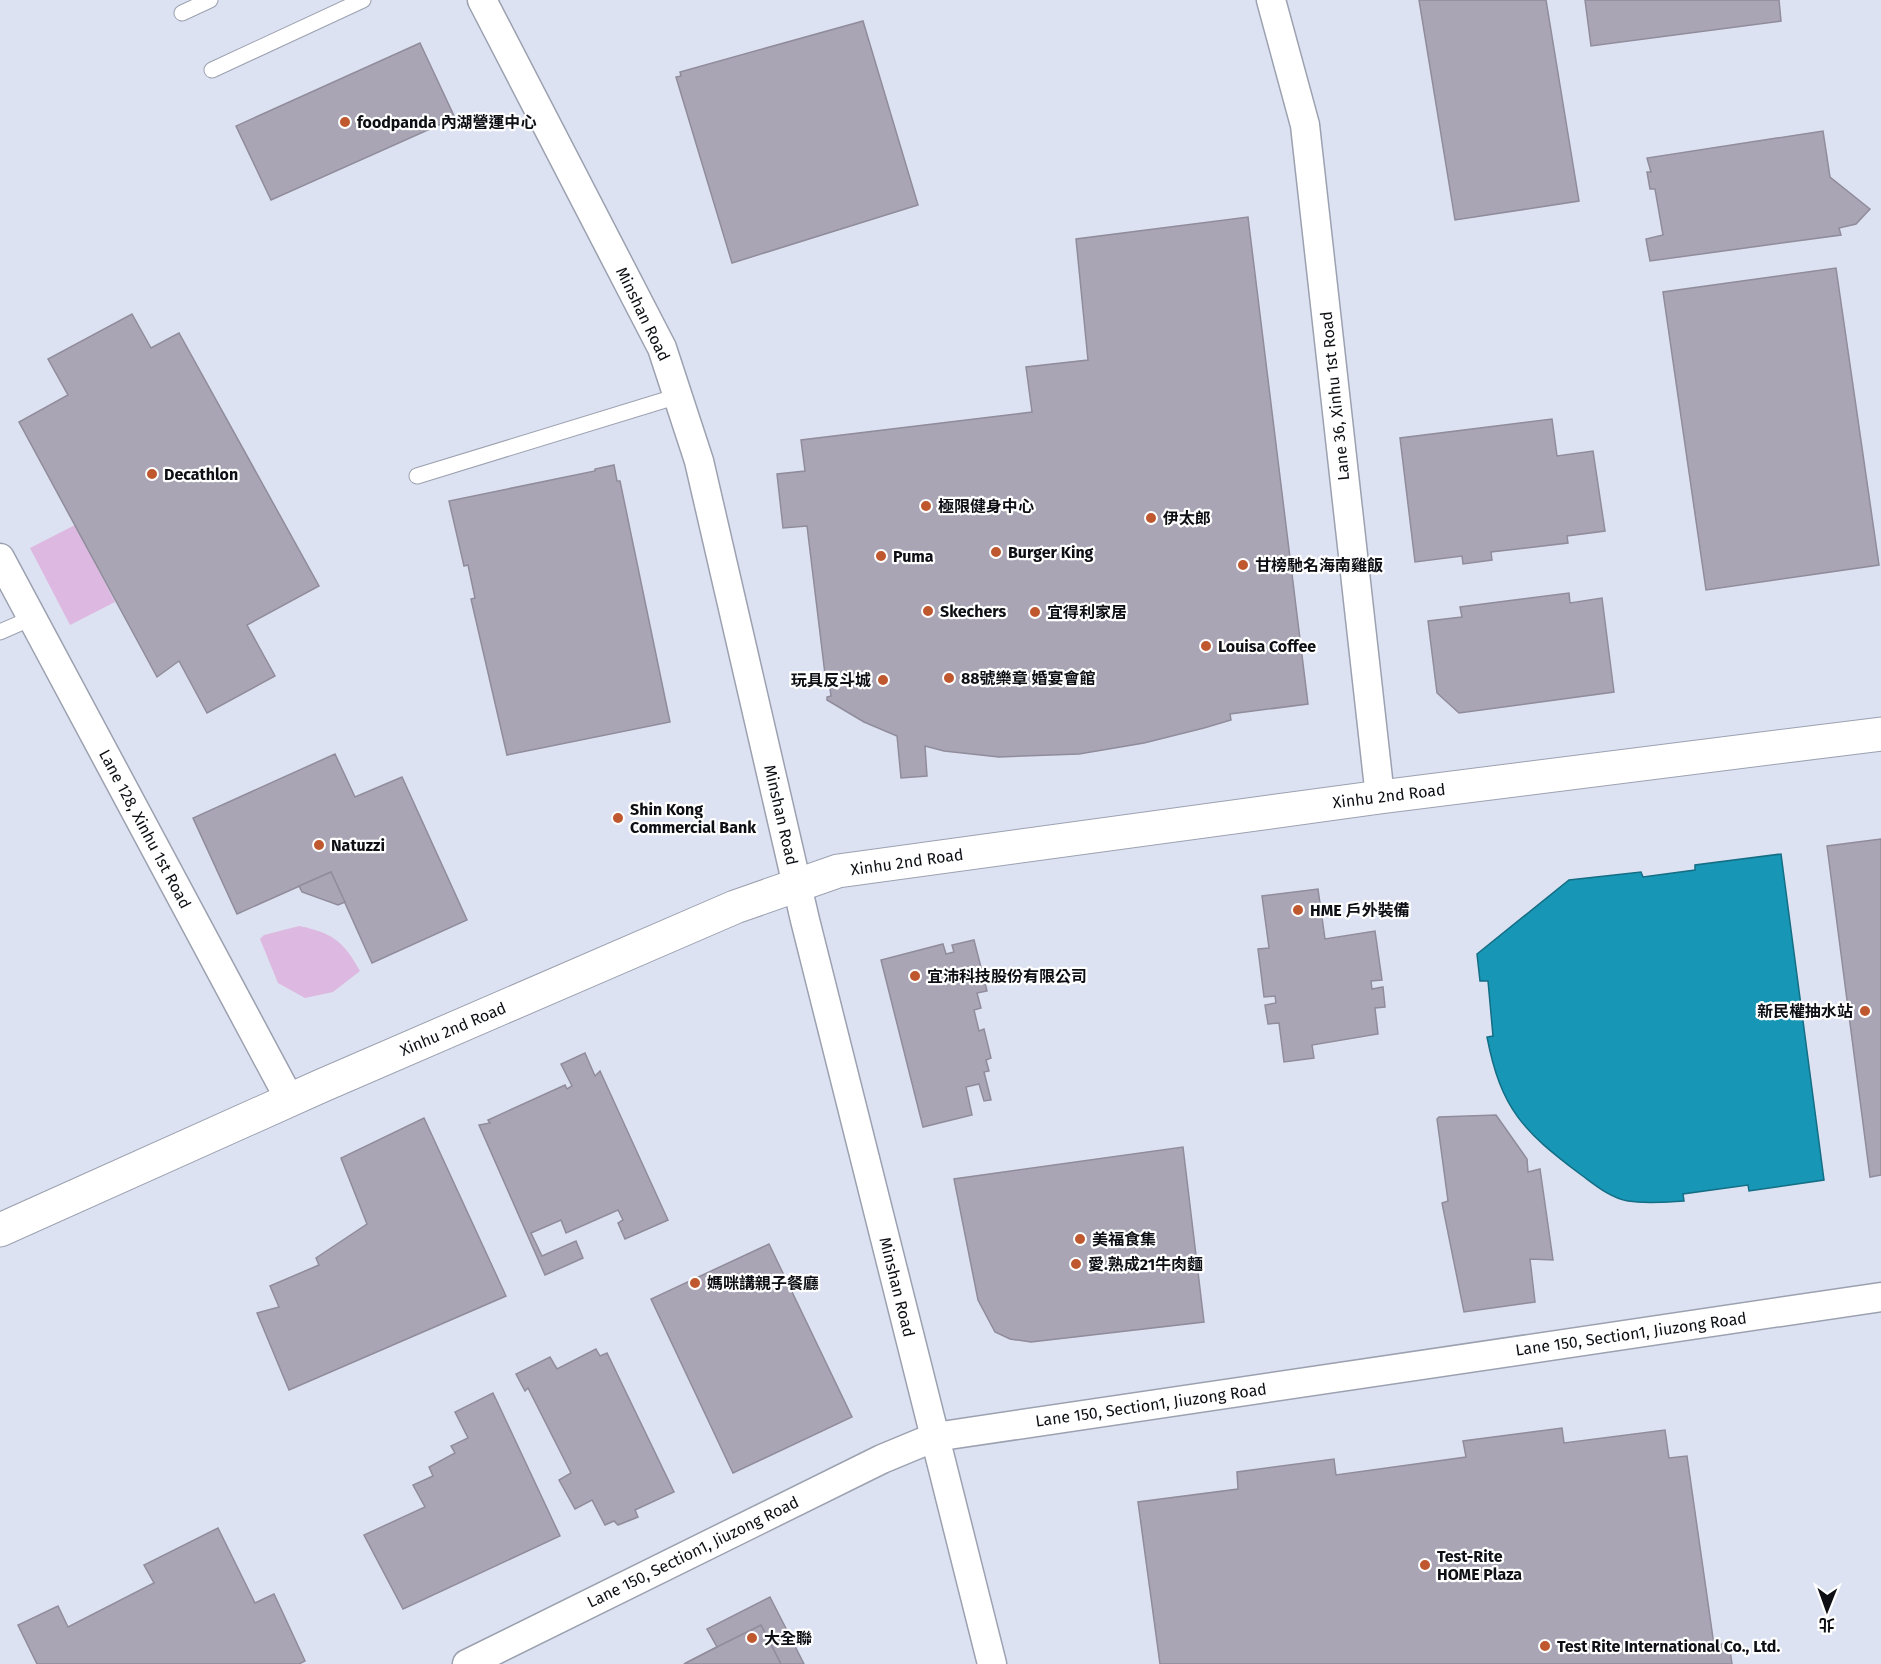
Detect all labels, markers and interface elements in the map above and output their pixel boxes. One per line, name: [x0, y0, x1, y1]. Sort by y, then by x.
place label: foodpanda 內湖營運中心: [357, 113, 536, 132]
marker: foodpanda 內湖營運中心: [338, 115, 352, 129]
street label: Minshan Road: [612, 264, 674, 364]
street label: Lane 36, Xinhu 1st Road: [1317, 310, 1353, 482]
place label: Decathlon: [164, 465, 238, 484]
marker: Decathlon: [145, 467, 159, 481]
place label: 極限健身中心: [938, 497, 1034, 516]
marker: 極限健身中心: [919, 499, 933, 513]
place label: 伊太郎: [1162, 509, 1211, 528]
marker: 伊太郎: [1144, 511, 1158, 525]
place label: Burger King: [1008, 543, 1094, 562]
marker: Burger King: [989, 545, 1003, 559]
place label: Puma: [893, 547, 934, 566]
marker: Puma: [874, 549, 888, 563]
place label: 甘榜馳名海南雞飯: [1255, 556, 1383, 575]
marker: 甘榜馳名海南雞飯: [1236, 558, 1250, 572]
place label: Skechers: [940, 602, 1007, 621]
place label: 宜得利家居: [1047, 603, 1127, 622]
marker: Skechers: [921, 604, 935, 618]
marker: 宜得利家居: [1028, 605, 1042, 619]
place label: Louisa Coffee: [1218, 637, 1316, 656]
marker: Louisa Coffee: [1199, 639, 1213, 653]
place label: 88號樂章 婚宴會館: [961, 669, 1095, 688]
place label: 玩具反斗城: [791, 671, 871, 690]
marker: 88號樂章 婚宴會館: [942, 671, 956, 685]
marker: 玩具反斗城: [876, 673, 890, 687]
street label: Lane 128, Xinhu 1st Road: [95, 746, 195, 912]
street label: Minshan Road: [760, 763, 802, 867]
street label: Xinhu 2nd Road: [1332, 780, 1446, 812]
place label: Shin Kong Commercial Bank: [630, 800, 756, 837]
marker: Shin Kong Commercial Bank: [611, 811, 625, 825]
place label: Natuzzi: [331, 836, 385, 855]
marker: Natuzzi: [312, 838, 326, 852]
street label: Xinhu 2nd Road: [849, 845, 965, 879]
place label: HME 戶外裝備: [1310, 901, 1409, 920]
marker: HME 戶外裝備: [1291, 903, 1305, 917]
place label: 宜沛科技股份有限公司: [927, 967, 1087, 986]
marker: 宜沛科技股份有限公司: [908, 969, 922, 983]
street label: Xinhu 2nd Road: [397, 998, 509, 1060]
place label: 新民權抽水站: [1757, 1002, 1853, 1021]
marker: 新民權抽水站: [1858, 1004, 1872, 1018]
place label: 美福食集: [1092, 1230, 1156, 1249]
marker: 美福食集: [1073, 1232, 1087, 1246]
street label: Minshan Road: [875, 1235, 919, 1339]
place label: 愛.熟成21牛肉麵: [1088, 1255, 1203, 1274]
marker: 愛.熟成21牛肉麵: [1069, 1257, 1083, 1271]
place label: 媽咪講親子餐廳: [707, 1274, 819, 1293]
marker: 媽咪講親子餐廳: [688, 1276, 702, 1290]
street label: Lane 150, Section1, Jiuzong Road: [1514, 1308, 1748, 1360]
street label: Lane 150, Section1, Jiuzong Road: [1034, 1379, 1268, 1431]
street label: Lane 150, Section1, Jiuzong Road: [584, 1492, 802, 1612]
place label: Test-Rite HOME Plaza: [1437, 1547, 1522, 1584]
marker: Test-Rite HOME Plaza: [1418, 1558, 1432, 1572]
north arrow: [1797, 1580, 1857, 1640]
text: 北: [1819, 1615, 1835, 1634]
place label: 大全聯: [764, 1629, 812, 1648]
marker: 大全聯: [745, 1631, 759, 1645]
place label: Test Rite International Co., Ltd.: [1557, 1637, 1780, 1656]
marker: Test Rite International Co., Ltd.: [1538, 1639, 1552, 1653]

